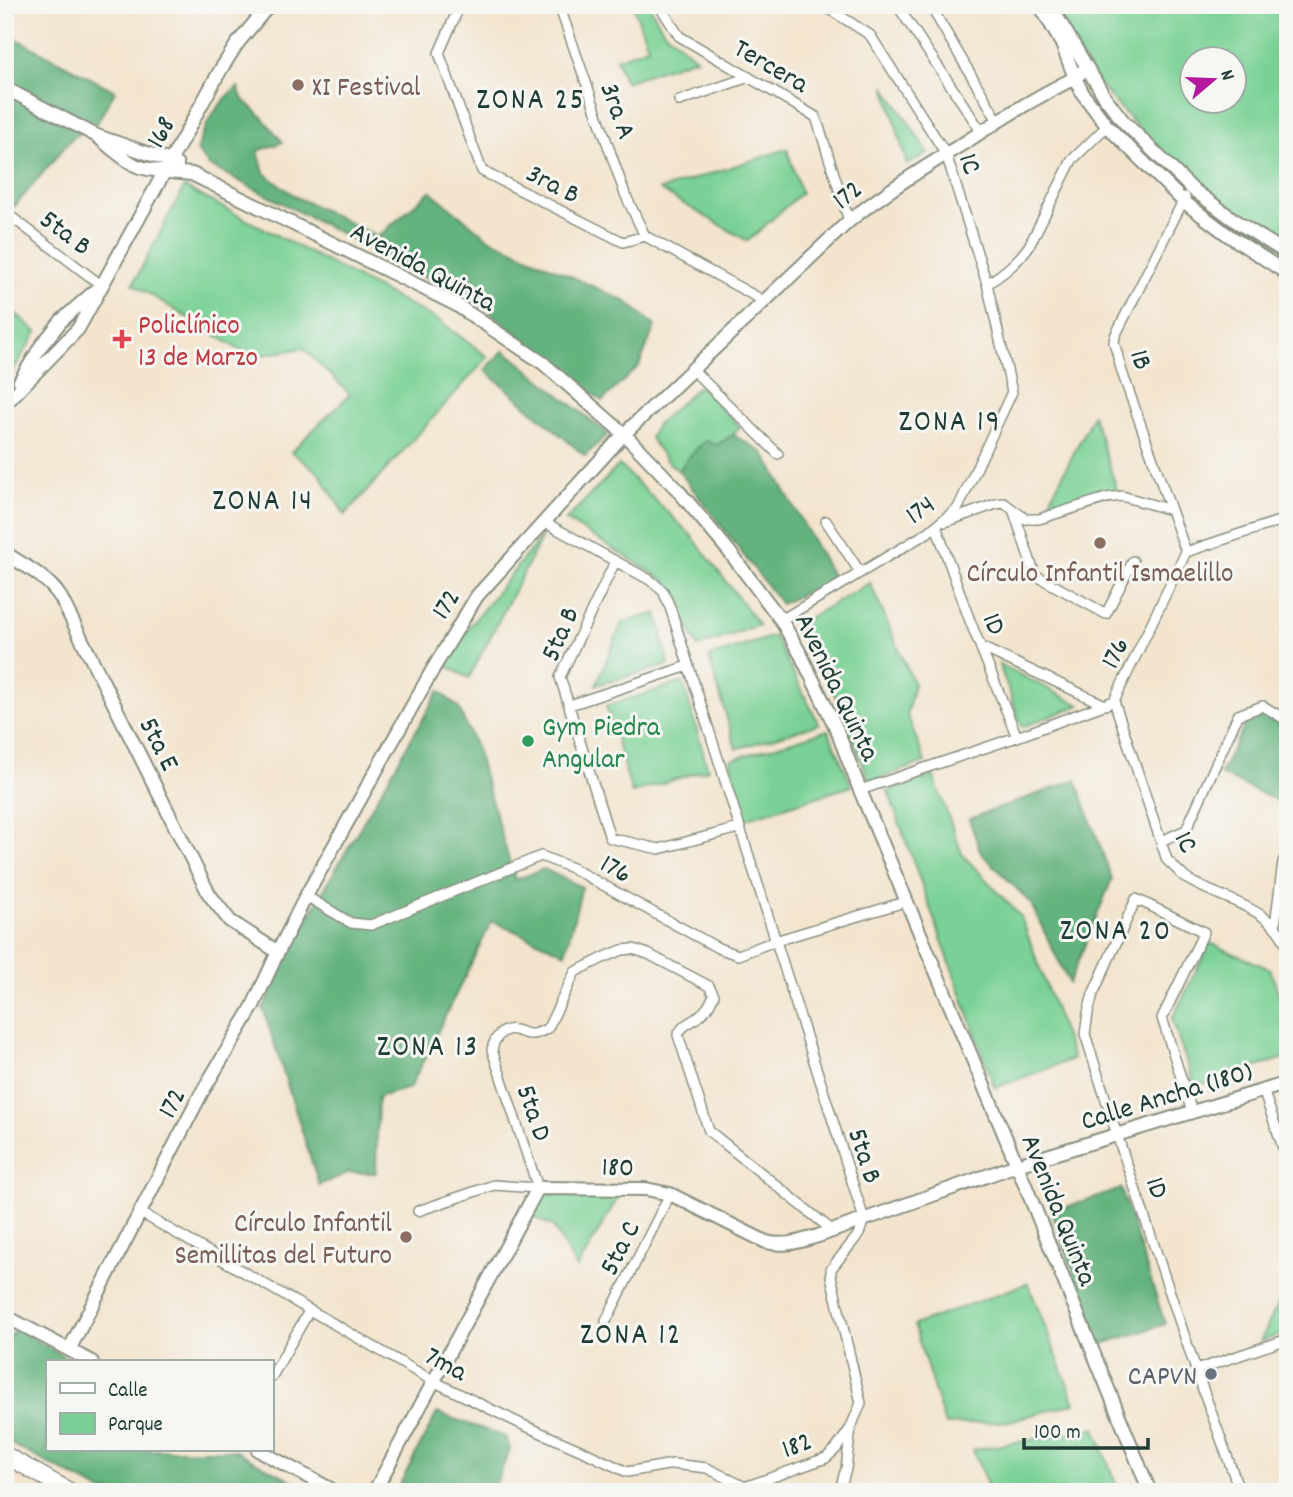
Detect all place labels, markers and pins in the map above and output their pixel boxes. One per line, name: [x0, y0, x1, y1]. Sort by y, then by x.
place label: XI Festival: [312, 70, 421, 110]
marker: XI Festival: [290, 77, 306, 93]
place label: Policlínico 13 de Marzo: [138, 308, 258, 380]
marker: Policlínico 13 de Marzo: [112, 329, 132, 349]
marker: Círculo Infantil Ismaelillo: [1092, 535, 1108, 551]
place label: Círculo Infantil Ismaelillo: [966, 556, 1234, 596]
place label: Gym Piedra Angular: [542, 710, 661, 782]
marker: Gym Piedra Angular: [520, 733, 536, 749]
place label: Círculo Infantil Semillitas del Futuro: [175, 1206, 392, 1278]
marker: Círculo Infantil Semillitas del Futuro: [398, 1229, 414, 1245]
place label: CAPVN: [1128, 1359, 1197, 1399]
marker: CAPVN: [1203, 1366, 1219, 1382]

